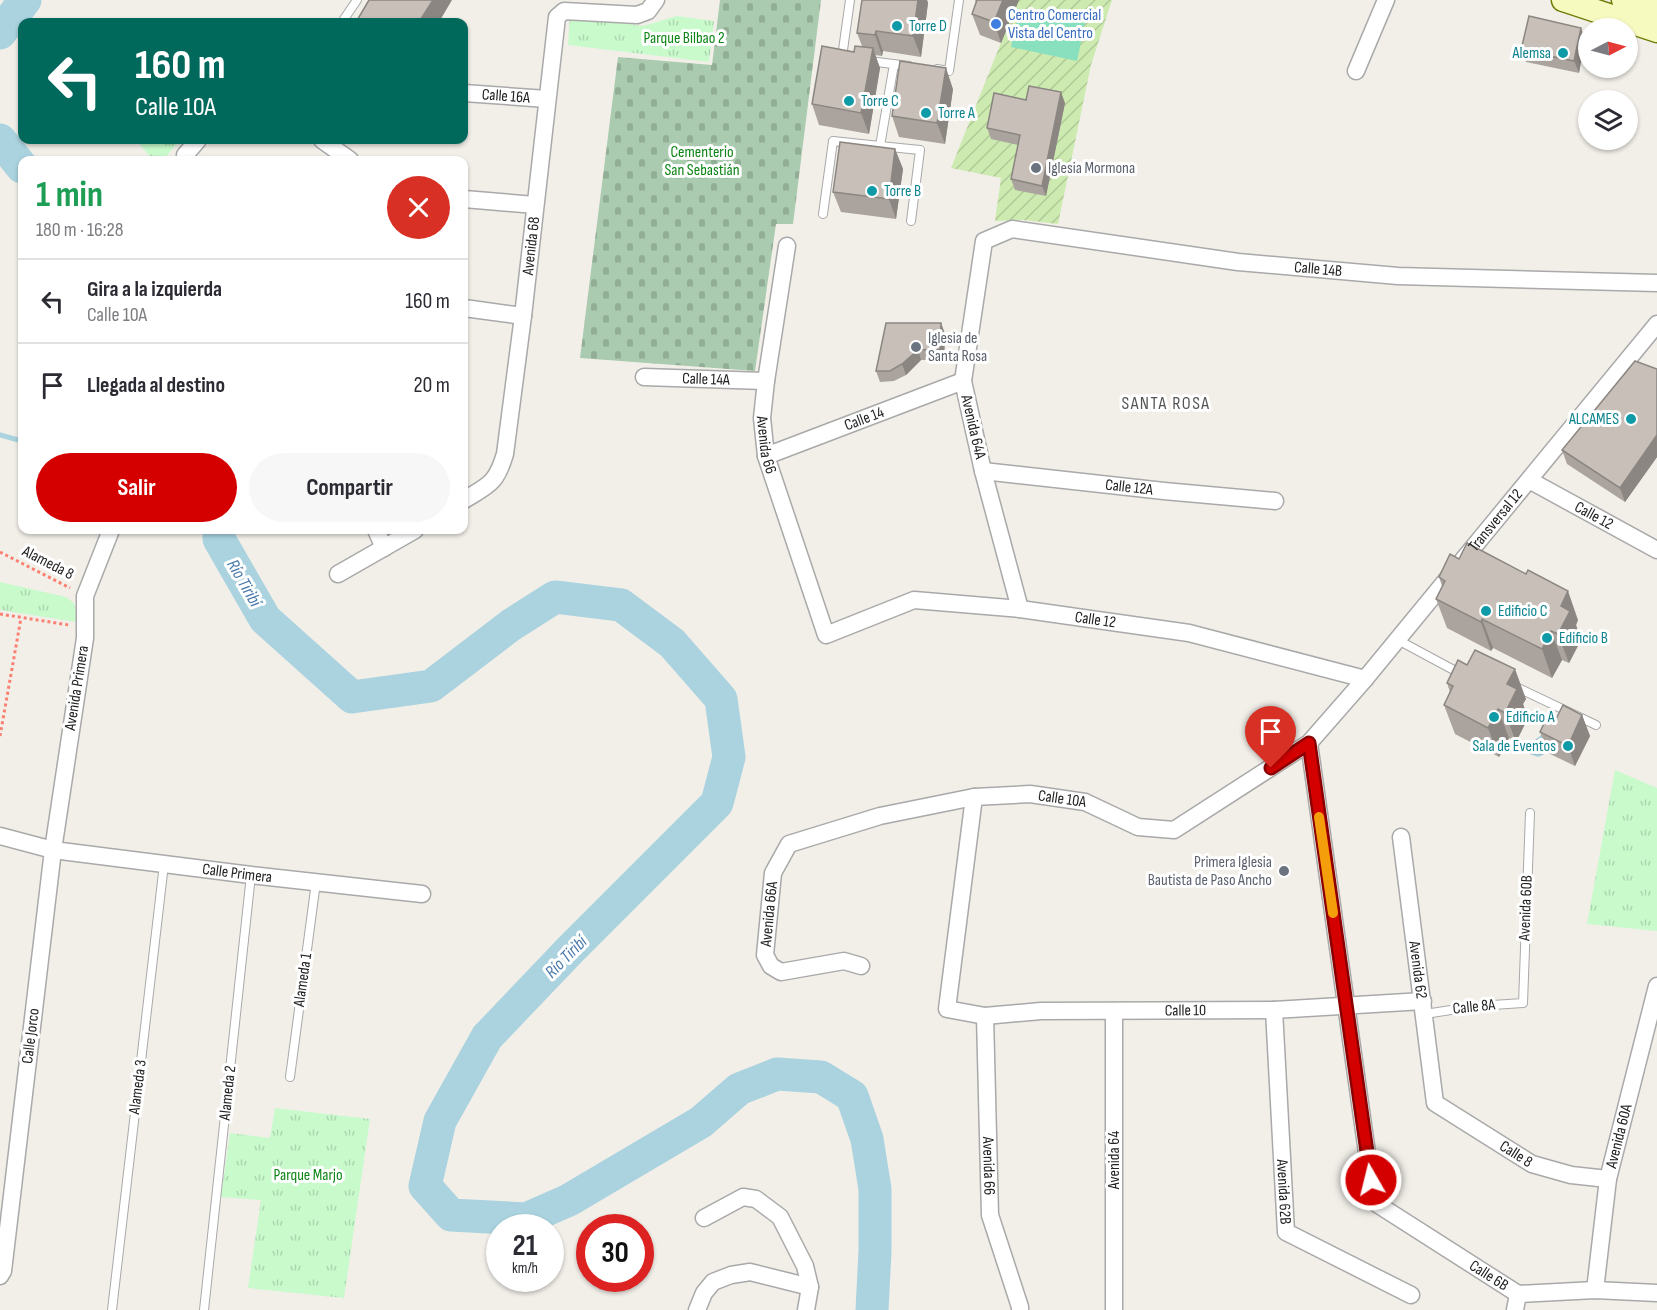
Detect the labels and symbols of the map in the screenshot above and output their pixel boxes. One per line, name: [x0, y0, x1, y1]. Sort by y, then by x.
place label: Centro Comercial Vista del Centro: [1008, 6, 1101, 43]
place label: Torre D: [909, 17, 947, 36]
marker: Centro Comercial Vista del Centro: [989, 17, 1003, 31]
north arrow: [1578, 18, 1638, 78]
marker: Torre D: [890, 19, 904, 33]
park label: Parque Bilbao 2: [644, 29, 725, 48]
place label: Alemsa: [1511, 44, 1551, 63]
marker: Alemsa: [1556, 46, 1570, 60]
street label: Calle 16A: [481, 85, 531, 107]
place label: Torre C: [861, 92, 899, 111]
marker: Torre C: [842, 94, 856, 108]
place label: Torre A: [938, 104, 975, 123]
marker: Torre A: [919, 106, 933, 120]
park label: Cementerio San Sebastián: [664, 143, 740, 180]
place label: Iglesia Mormona: [1048, 159, 1135, 178]
marker: Iglesia Mormona: [1029, 161, 1043, 175]
place label: Torre B: [884, 182, 921, 201]
marker: Torre B: [865, 184, 879, 198]
street label: Avenida 68: [518, 216, 544, 277]
street label: Calle 14B: [1293, 257, 1343, 281]
place label: Iglesia de Santa Rosa: [928, 329, 987, 366]
marker: Iglesia de Santa Rosa: [909, 340, 923, 354]
street label: Calle 14A: [682, 369, 730, 389]
street label: Avenida 64A: [956, 392, 990, 461]
district label: SANTA ROSA: [1121, 393, 1211, 414]
street label: Calle 14: [842, 402, 887, 435]
place label: ALCAMES: [1568, 410, 1619, 429]
marker: ALCAMES: [1624, 412, 1638, 426]
street label: Avenida 66: [752, 414, 781, 476]
street label: Calle 12A: [1104, 475, 1154, 499]
street label: Transversal 12: [1464, 485, 1527, 555]
street label: Calle 12: [1571, 497, 1616, 534]
street label: Alameda 8: [18, 542, 77, 584]
water label: Río Tiribí: [222, 556, 267, 612]
place label: Edificio C: [1498, 602, 1548, 621]
marker: Edificio C: [1479, 604, 1493, 618]
street label: Calle 12: [1074, 607, 1117, 632]
place label: Edificio B: [1559, 629, 1608, 648]
marker: Edificio B: [1540, 631, 1554, 645]
street label: Avenida Primera: [61, 644, 93, 733]
pin: [1245, 706, 1296, 768]
place label: Edificio A: [1506, 708, 1555, 727]
marker: Edificio A: [1487, 710, 1501, 724]
place label: Sala de Eventos: [1472, 737, 1556, 756]
marker: Sala de Eventos: [1561, 739, 1575, 753]
street label: Calle 10A: [1037, 786, 1087, 812]
place label: Primera Iglesia Bautista de Paso Ancho: [1148, 853, 1272, 890]
street label: Calle Primera: [201, 859, 273, 887]
marker: Primera Iglesia Bautista de Paso Ancho: [1277, 864, 1291, 878]
street label: Avenida 60B: [1515, 875, 1537, 942]
street label: Avenida 66A: [756, 880, 782, 948]
water label: Río Tiribí: [541, 930, 593, 982]
street label: Avenida 62: [1405, 939, 1431, 1000]
street label: Alameda 1: [290, 952, 316, 1009]
street label: Calle 8A: [1452, 995, 1496, 1019]
street label: Calle 10: [1165, 1001, 1206, 1020]
street label: Calle Jorco: [18, 1007, 44, 1065]
street label: Alameda 3: [125, 1059, 151, 1116]
street label: Alameda 2: [216, 1065, 240, 1122]
street label: Avenida 60A: [1601, 1102, 1636, 1171]
street label: Avenida 64: [1105, 1131, 1124, 1190]
street label: Avenida 66: [979, 1135, 999, 1195]
street label: Calle 8: [1496, 1136, 1536, 1172]
position arrow: [1339, 1148, 1403, 1212]
street label: Avenida 62B: [1273, 1158, 1295, 1225]
park label: Parque Marjo: [273, 1166, 343, 1185]
speed limit sign: 30: [576, 1214, 654, 1292]
street label: Calle 6B: [1466, 1256, 1512, 1295]

